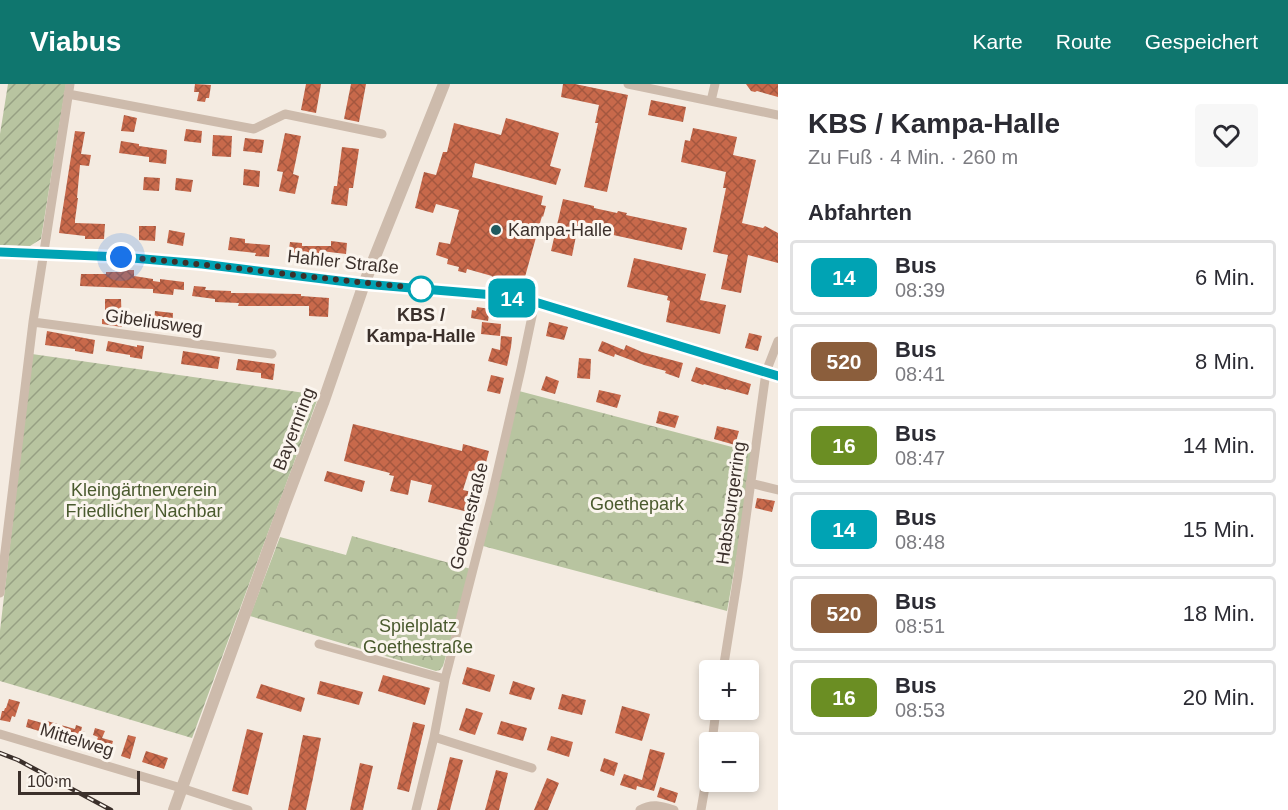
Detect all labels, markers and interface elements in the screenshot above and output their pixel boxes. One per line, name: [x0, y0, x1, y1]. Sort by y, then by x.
text: Viabus: [30, 26, 121, 57]
text: Karte: [973, 30, 1023, 53]
text: Route: [1056, 30, 1112, 53]
text: Gespeichert: [1145, 30, 1258, 53]
button: heart: [1195, 104, 1258, 167]
text: KBS / Kampa-Halle: [808, 108, 1060, 139]
text: Zu Fuß · 4 Min. · 260 m: [808, 146, 1018, 168]
text: Abfahrten: [808, 200, 912, 225]
place label: Kampa-Halle: [508, 220, 612, 240]
marker: Kampa-Halle: [489, 223, 503, 237]
your location: [106, 242, 136, 272]
street label: Hahler Straße: [286, 246, 400, 278]
text: Bus: [895, 253, 937, 278]
text: 6 Min.: [1195, 265, 1255, 290]
text: 14: [832, 266, 856, 289]
marker: KBS / Kampa-Halle: [408, 276, 434, 302]
line badge: 14: [485, 278, 539, 318]
text: 08:39: [895, 279, 945, 301]
text: 14: [500, 287, 524, 310]
street label: Gibeliusweg: [104, 305, 204, 339]
place label: KBS / Kampa-Halle: [366, 305, 476, 346]
text: Bus: [895, 337, 937, 362]
text: 8 Min.: [1195, 349, 1255, 374]
text: 520: [826, 350, 862, 373]
text: 08:41: [895, 363, 945, 385]
street label: Bayernring: [269, 385, 319, 473]
text: Bus: [895, 421, 937, 446]
text: 14 Min.: [1183, 433, 1255, 458]
text: 16: [832, 434, 856, 457]
street label: Habsburgerring: [712, 440, 750, 566]
text: 08:47: [895, 447, 945, 469]
street label: Goethestraße: [446, 460, 492, 572]
park label: Kleingärtnerverein Friedlicher Nachbar: [65, 480, 223, 521]
park label: Goethepark: [590, 494, 685, 514]
text: Bus: [895, 505, 937, 530]
text: 15 Min.: [1183, 517, 1255, 542]
text: 14: [832, 518, 856, 541]
text: 08:48: [895, 531, 945, 553]
text: Bus: [895, 589, 937, 614]
text: 18 Min.: [1183, 601, 1255, 626]
text: 520: [826, 602, 862, 625]
text: 08:51: [895, 615, 945, 637]
park label: Spielplatz Goethestraße: [363, 616, 473, 657]
map controls: [699, 660, 759, 792]
button: +: [699, 660, 759, 720]
text: Bus: [895, 673, 937, 698]
text: 20 Min.: [1183, 685, 1255, 710]
text: 16: [832, 686, 856, 709]
text: 08:53: [895, 699, 945, 721]
street label: Mittelweg: [38, 719, 116, 761]
button: −: [699, 732, 759, 792]
scale bar: [18, 768, 140, 796]
text: 100 m: [27, 773, 71, 790]

